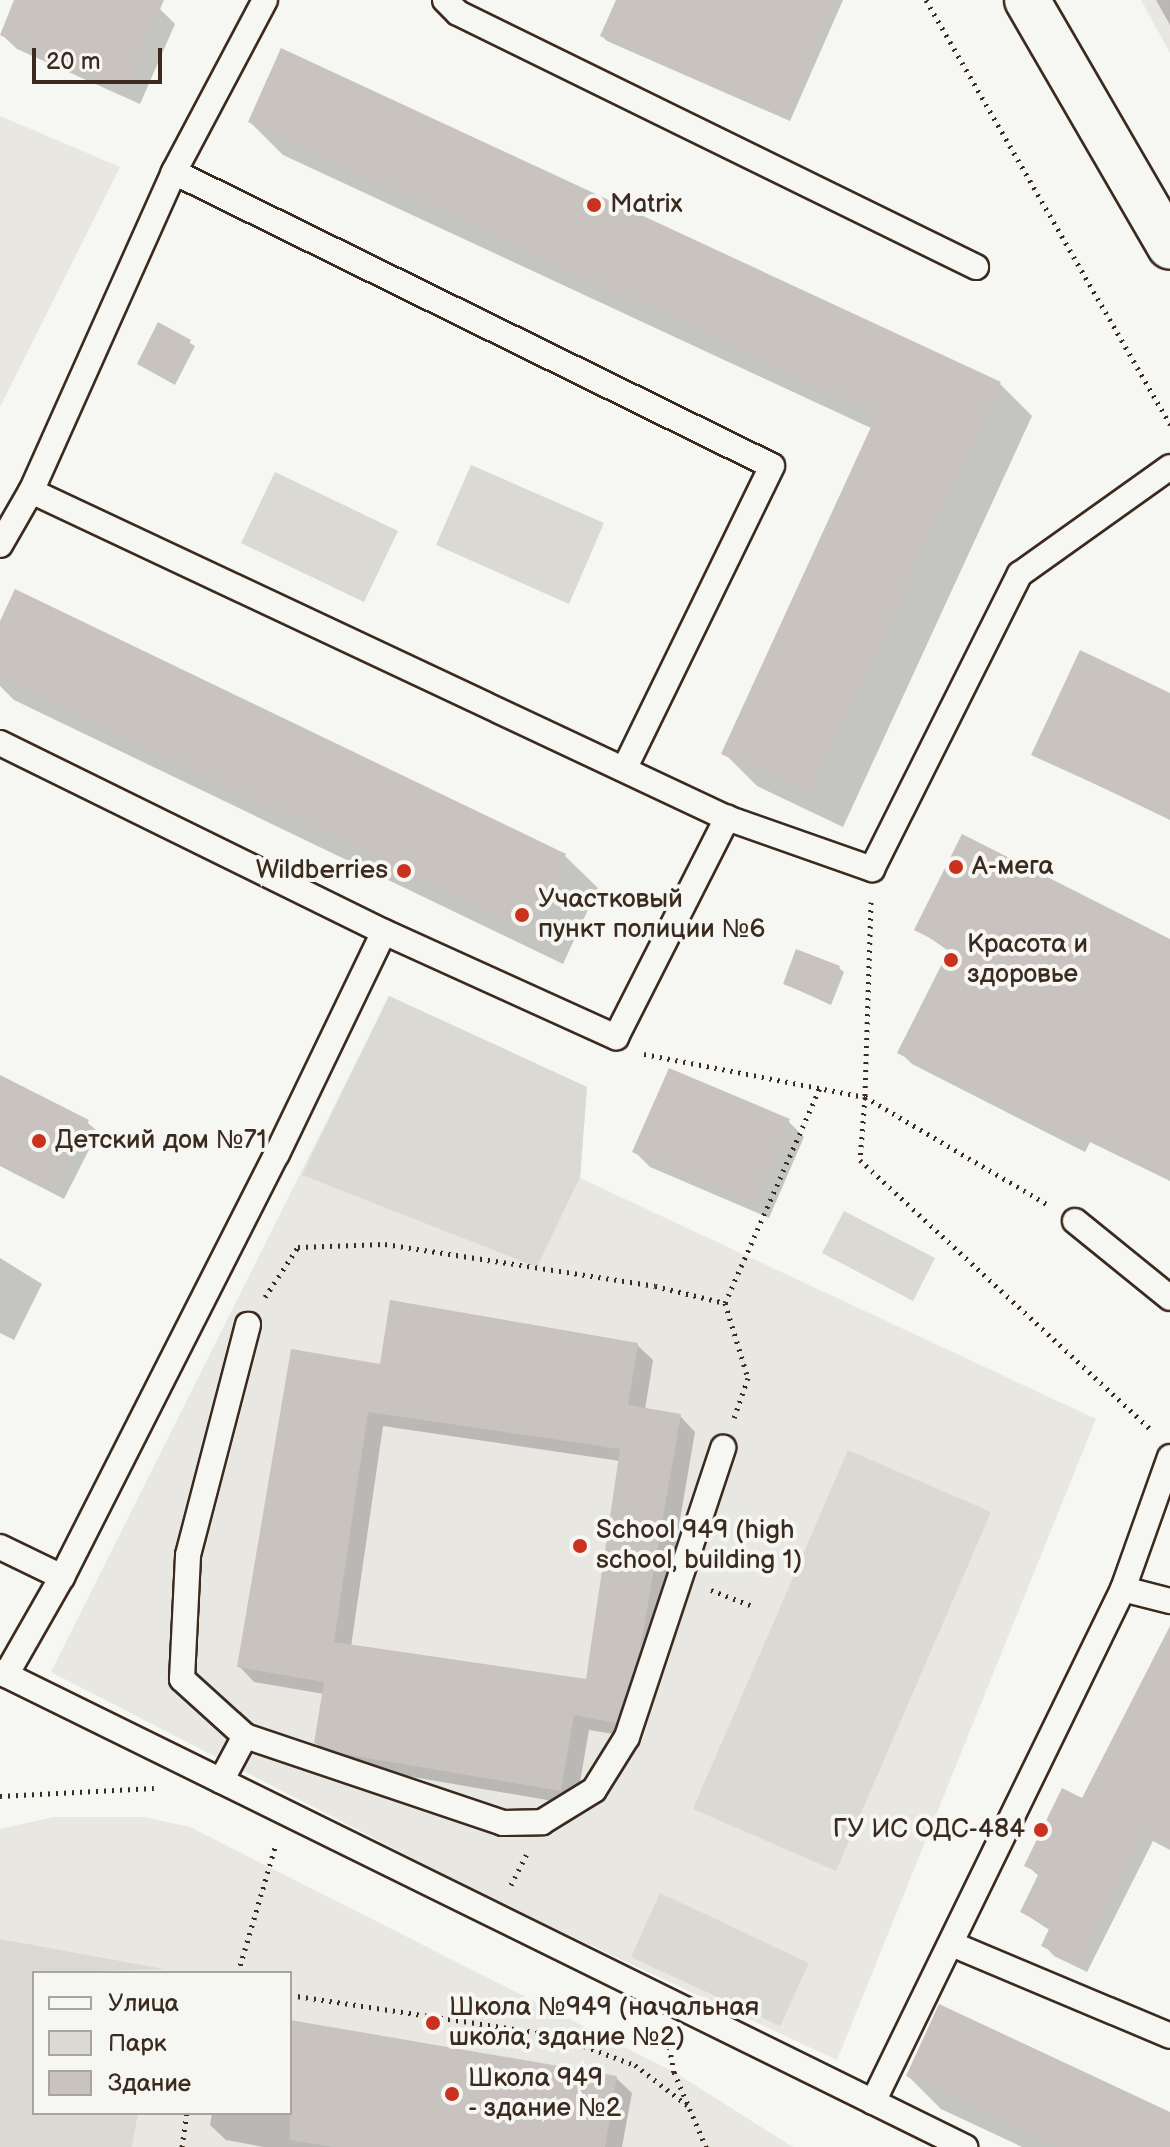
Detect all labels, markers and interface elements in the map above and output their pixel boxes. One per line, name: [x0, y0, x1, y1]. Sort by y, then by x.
scale bar: [36, 32, 166, 82]
text: 20 m: [46, 47, 101, 76]
place label: Matrix: [610, 189, 683, 221]
marker: Matrix: [585, 196, 603, 214]
place label: А-мега: [972, 851, 1054, 883]
place label: Wildberries: [256, 855, 388, 887]
marker: А-мега: [947, 858, 965, 876]
marker: Wildberries: [395, 862, 413, 880]
place label: Участковый пункт полиции №6: [538, 884, 765, 946]
marker: Участковый пункт полиции №6: [513, 906, 531, 924]
place label: Красота и здоровье: [967, 929, 1088, 990]
marker: Красота и здоровье: [942, 951, 960, 969]
place label: Детский дом №71: [55, 1125, 267, 1157]
marker: Детский дом №71: [30, 1132, 48, 1150]
place label: School 949 (high school, building 1): [596, 1515, 802, 1576]
marker: School 949 (high school, building 1): [571, 1537, 589, 1555]
place label: ГУ ИС ОДС-484: [833, 1814, 1025, 1846]
marker: ГУ ИС ОДС-484: [1032, 1821, 1050, 1839]
legend: [32, 1971, 292, 2115]
text: Улица: [108, 1989, 179, 2018]
place label: Школа №949 (начальная школа, здание №2): [449, 1992, 759, 2054]
marker: Школа №949 (начальная школа, здание №2): [424, 2014, 442, 2032]
text: Парк: [108, 2029, 166, 2058]
place label: Школа 949 - здание №2: [468, 2063, 622, 2124]
text: Здание: [108, 2069, 191, 2098]
marker: Школа 949 - здание №2: [443, 2085, 461, 2103]

